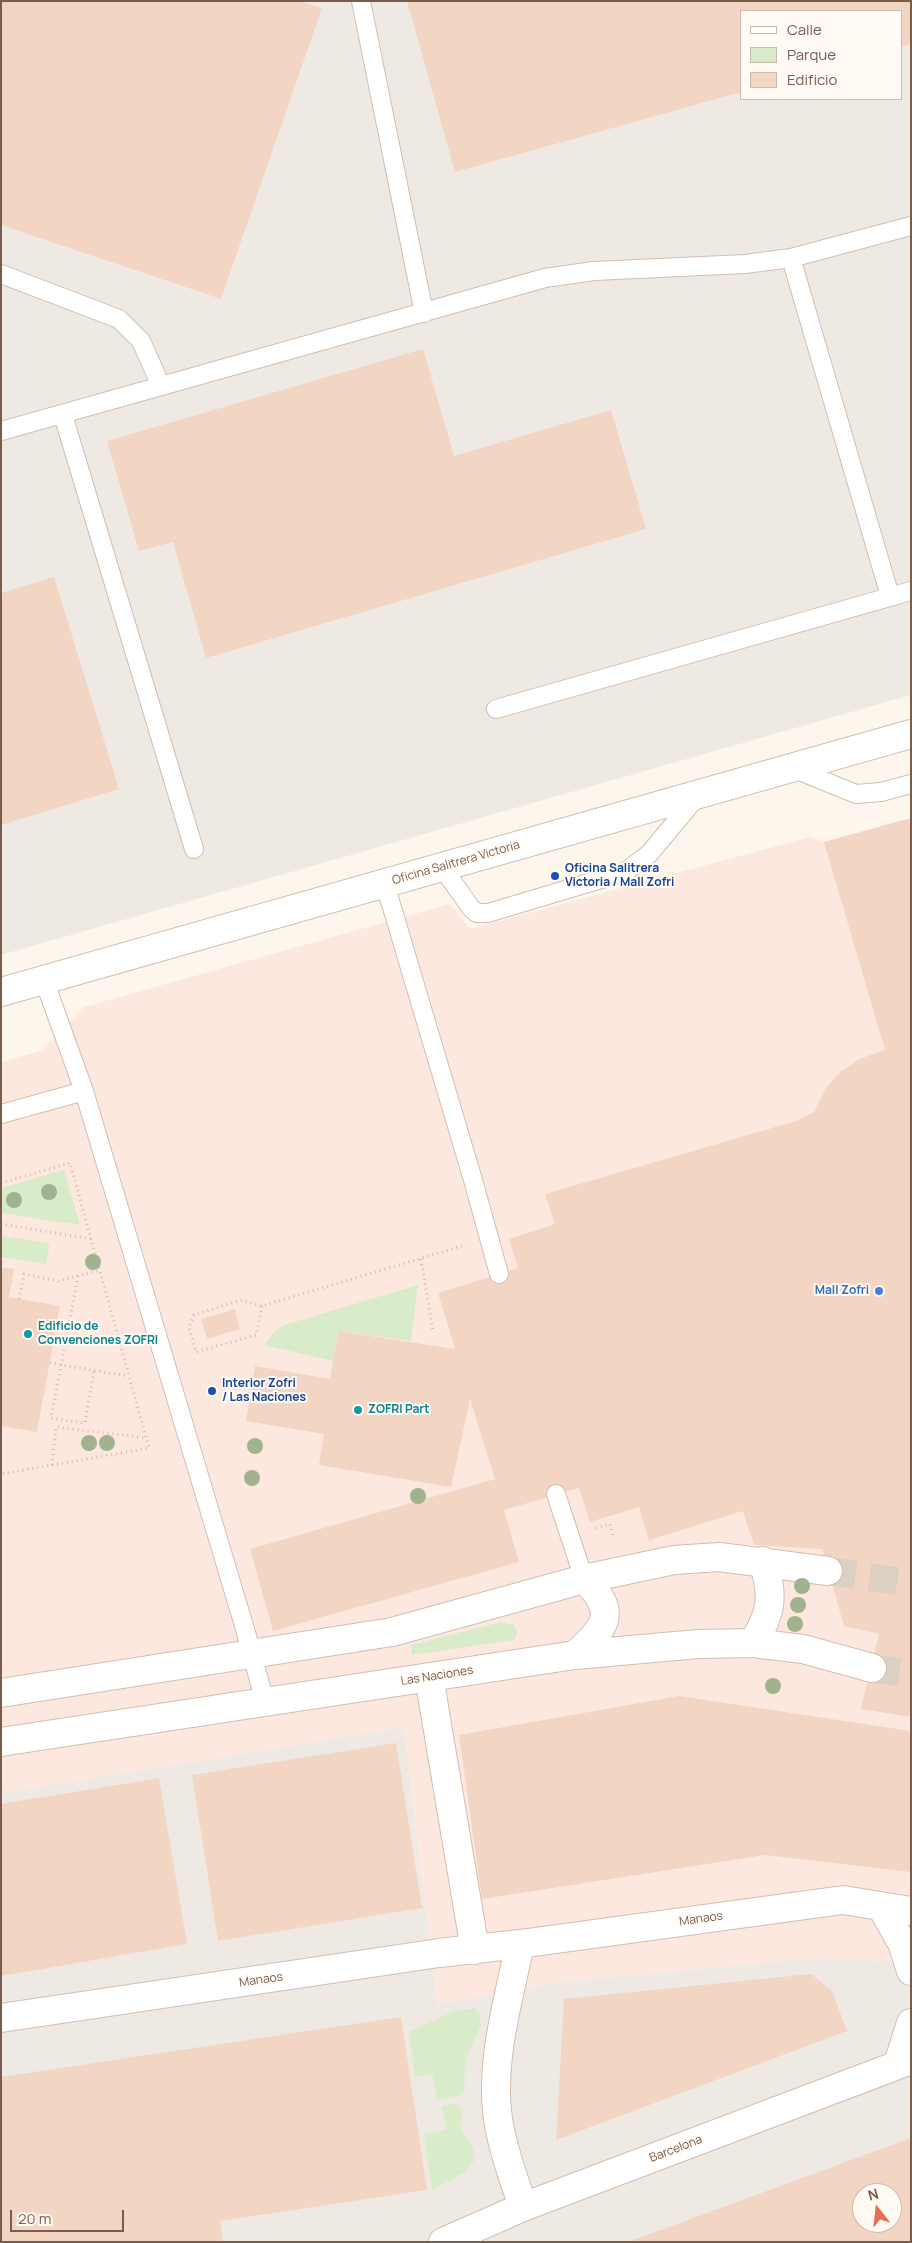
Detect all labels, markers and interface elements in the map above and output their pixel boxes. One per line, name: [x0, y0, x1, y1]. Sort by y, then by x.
legend: [740, 10, 902, 100]
text: Calle: [787, 19, 822, 40]
text: Parque: [787, 44, 836, 65]
text: Edificio: [787, 69, 837, 90]
street label: Oficina Salitrera Victoria: [391, 838, 521, 888]
place label: Oficina Salitrera Victoria / Mall Zofri: [565, 862, 674, 890]
marker: Oficina Salitrera Victoria / Mall Zofri: [549, 870, 561, 882]
place label: Mall Zofri: [815, 1284, 869, 1298]
marker: Mall Zofri: [873, 1285, 885, 1297]
place label: Edificio de Convenciones ZOFRI: [38, 1320, 158, 1348]
marker: Edificio de Convenciones ZOFRI: [22, 1328, 34, 1340]
place label: Interior Zofri / Las Naciones: [222, 1377, 306, 1405]
marker: Interior Zofri / Las Naciones: [206, 1385, 218, 1397]
place label: ZOFRI Part: [368, 1403, 429, 1417]
marker: ZOFRI Part: [352, 1404, 364, 1416]
street label: Las Naciones: [400, 1663, 474, 1689]
street label: Manaos: [678, 1909, 724, 1929]
street label: Manaos: [238, 1970, 284, 1990]
street label: Barcelona: [648, 2132, 704, 2166]
north arrow: [852, 2183, 902, 2233]
text: N: [866, 2184, 880, 2205]
scale bar: [12, 2200, 126, 2232]
text: 20 m: [18, 2208, 51, 2229]

